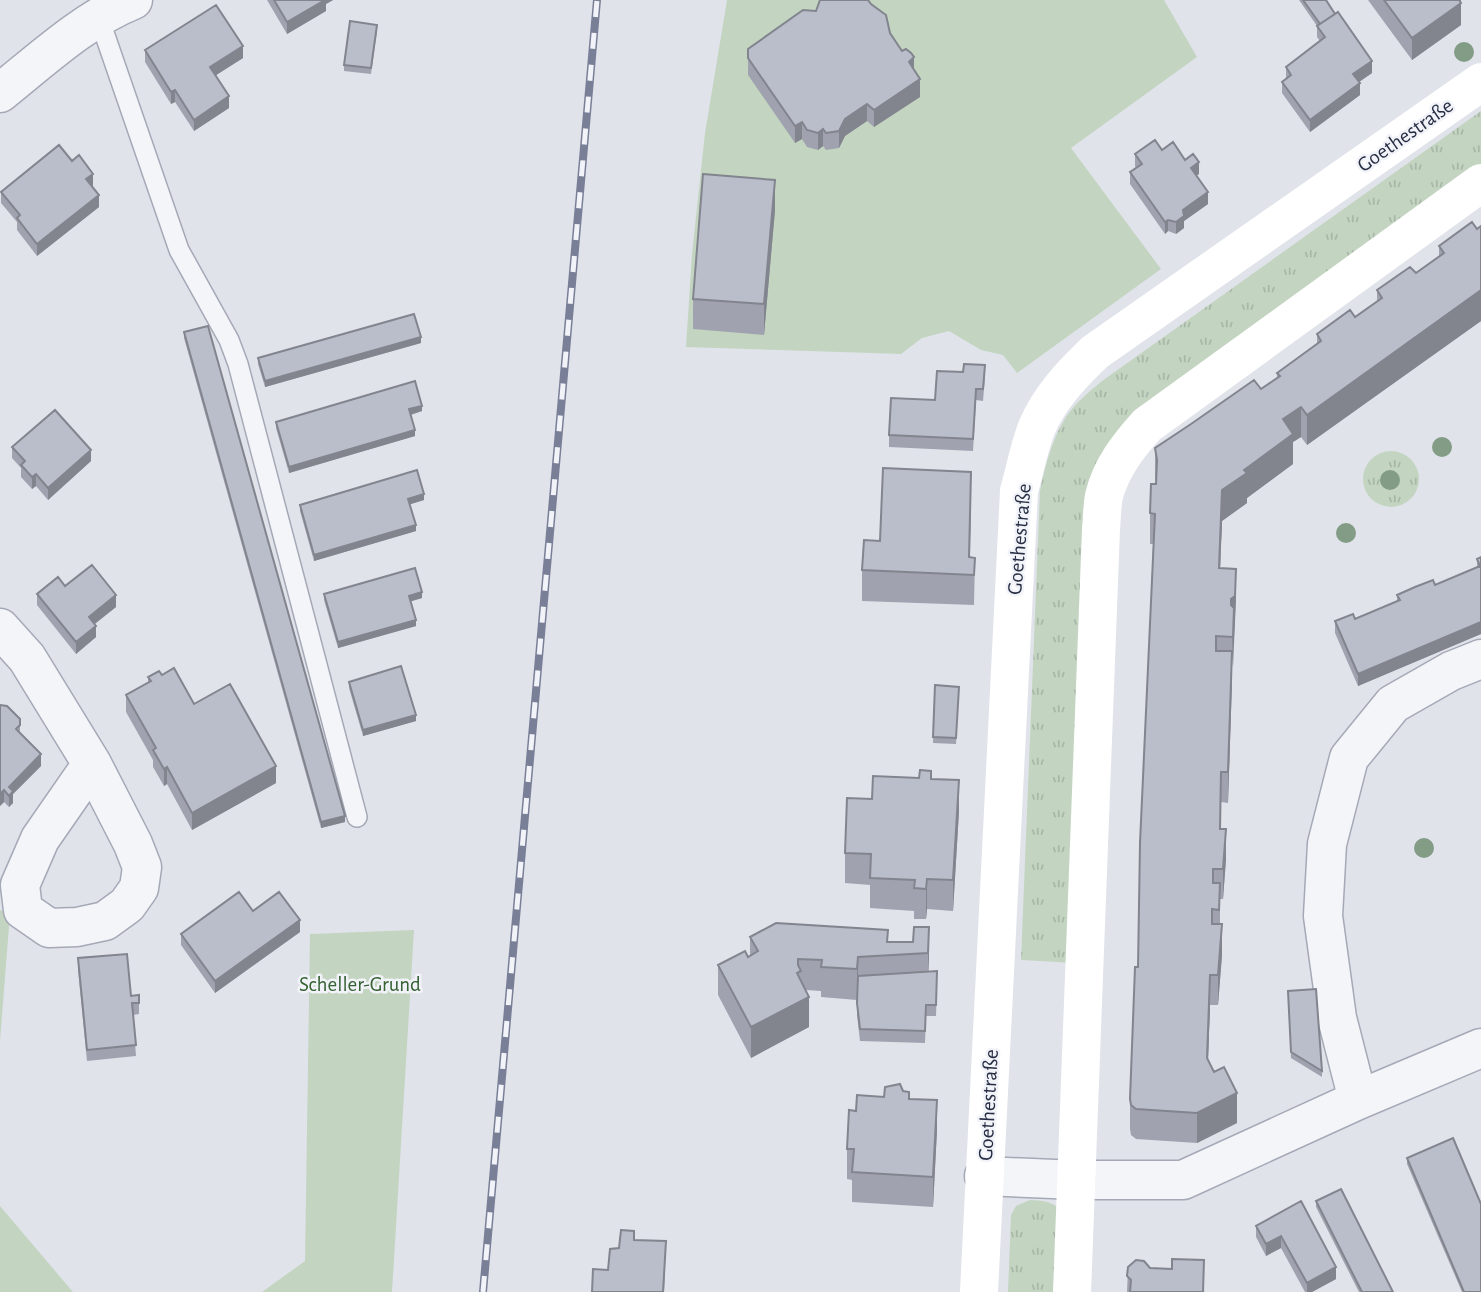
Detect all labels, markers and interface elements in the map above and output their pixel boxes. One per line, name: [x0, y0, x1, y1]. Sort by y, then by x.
street label: Goethestraße: [1354, 95, 1457, 176]
street label: Goethestraße: [1004, 483, 1035, 596]
park label: Scheller-Grund: [299, 974, 421, 995]
street label: Goethestraße: [975, 1049, 1002, 1161]

